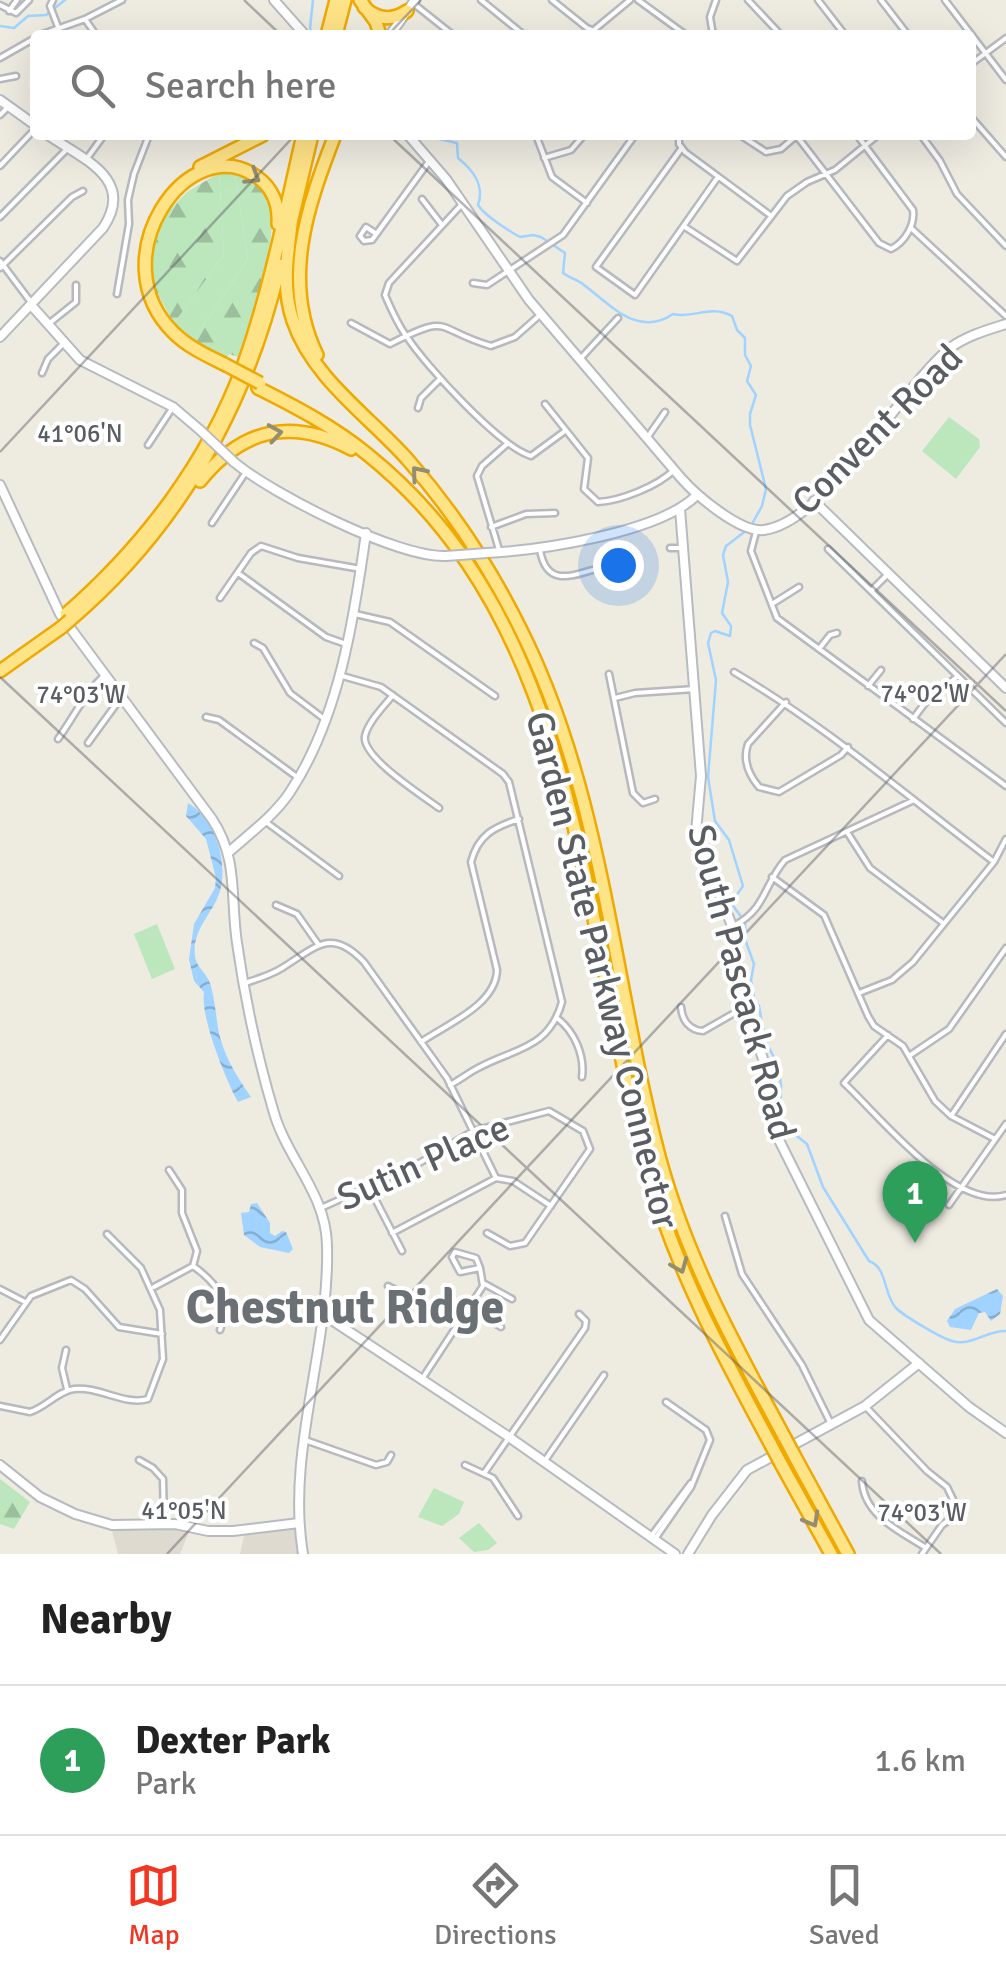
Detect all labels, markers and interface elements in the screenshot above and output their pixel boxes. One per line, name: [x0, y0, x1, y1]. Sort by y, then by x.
search box: [30, 30, 976, 140]
icon: search: [65, 58, 120, 113]
text: Search here: [145, 62, 337, 109]
one-way arrow: [242, 165, 260, 184]
street label: Convent Road: [782, 334, 973, 525]
text: 41°06'N: [37, 418, 123, 449]
one-way arrow: [267, 424, 283, 445]
one-way arrow: [412, 466, 430, 484]
your location: [593, 540, 644, 591]
text: 74°02'W: [880, 678, 970, 709]
text: 74°03'W: [36, 679, 126, 710]
street label: Garden State Parkway Connector: [515, 706, 690, 1234]
street label: South Pascack Road: [677, 819, 806, 1145]
street label: Sutin Place: [330, 1104, 517, 1221]
pin: 1: [882, 1160, 948, 1243]
one-way arrow: [669, 1256, 689, 1274]
district label: Chestnut Ridge: [186, 1278, 504, 1337]
text: 41°05'N: [141, 1495, 227, 1526]
text: 74°03'W: [877, 1497, 967, 1528]
one-way arrow: [800, 1509, 820, 1527]
text: Nearby: [40, 1594, 172, 1645]
text: Dexter Park: [135, 1717, 331, 1764]
text: 1: [64, 1741, 81, 1780]
text: 1.6 km: [874, 1741, 966, 1780]
text: Park: [135, 1764, 197, 1803]
tab: Map: [126, 1858, 181, 1952]
tab: Directions: [434, 1858, 556, 1952]
tab: Saved: [809, 1858, 880, 1952]

